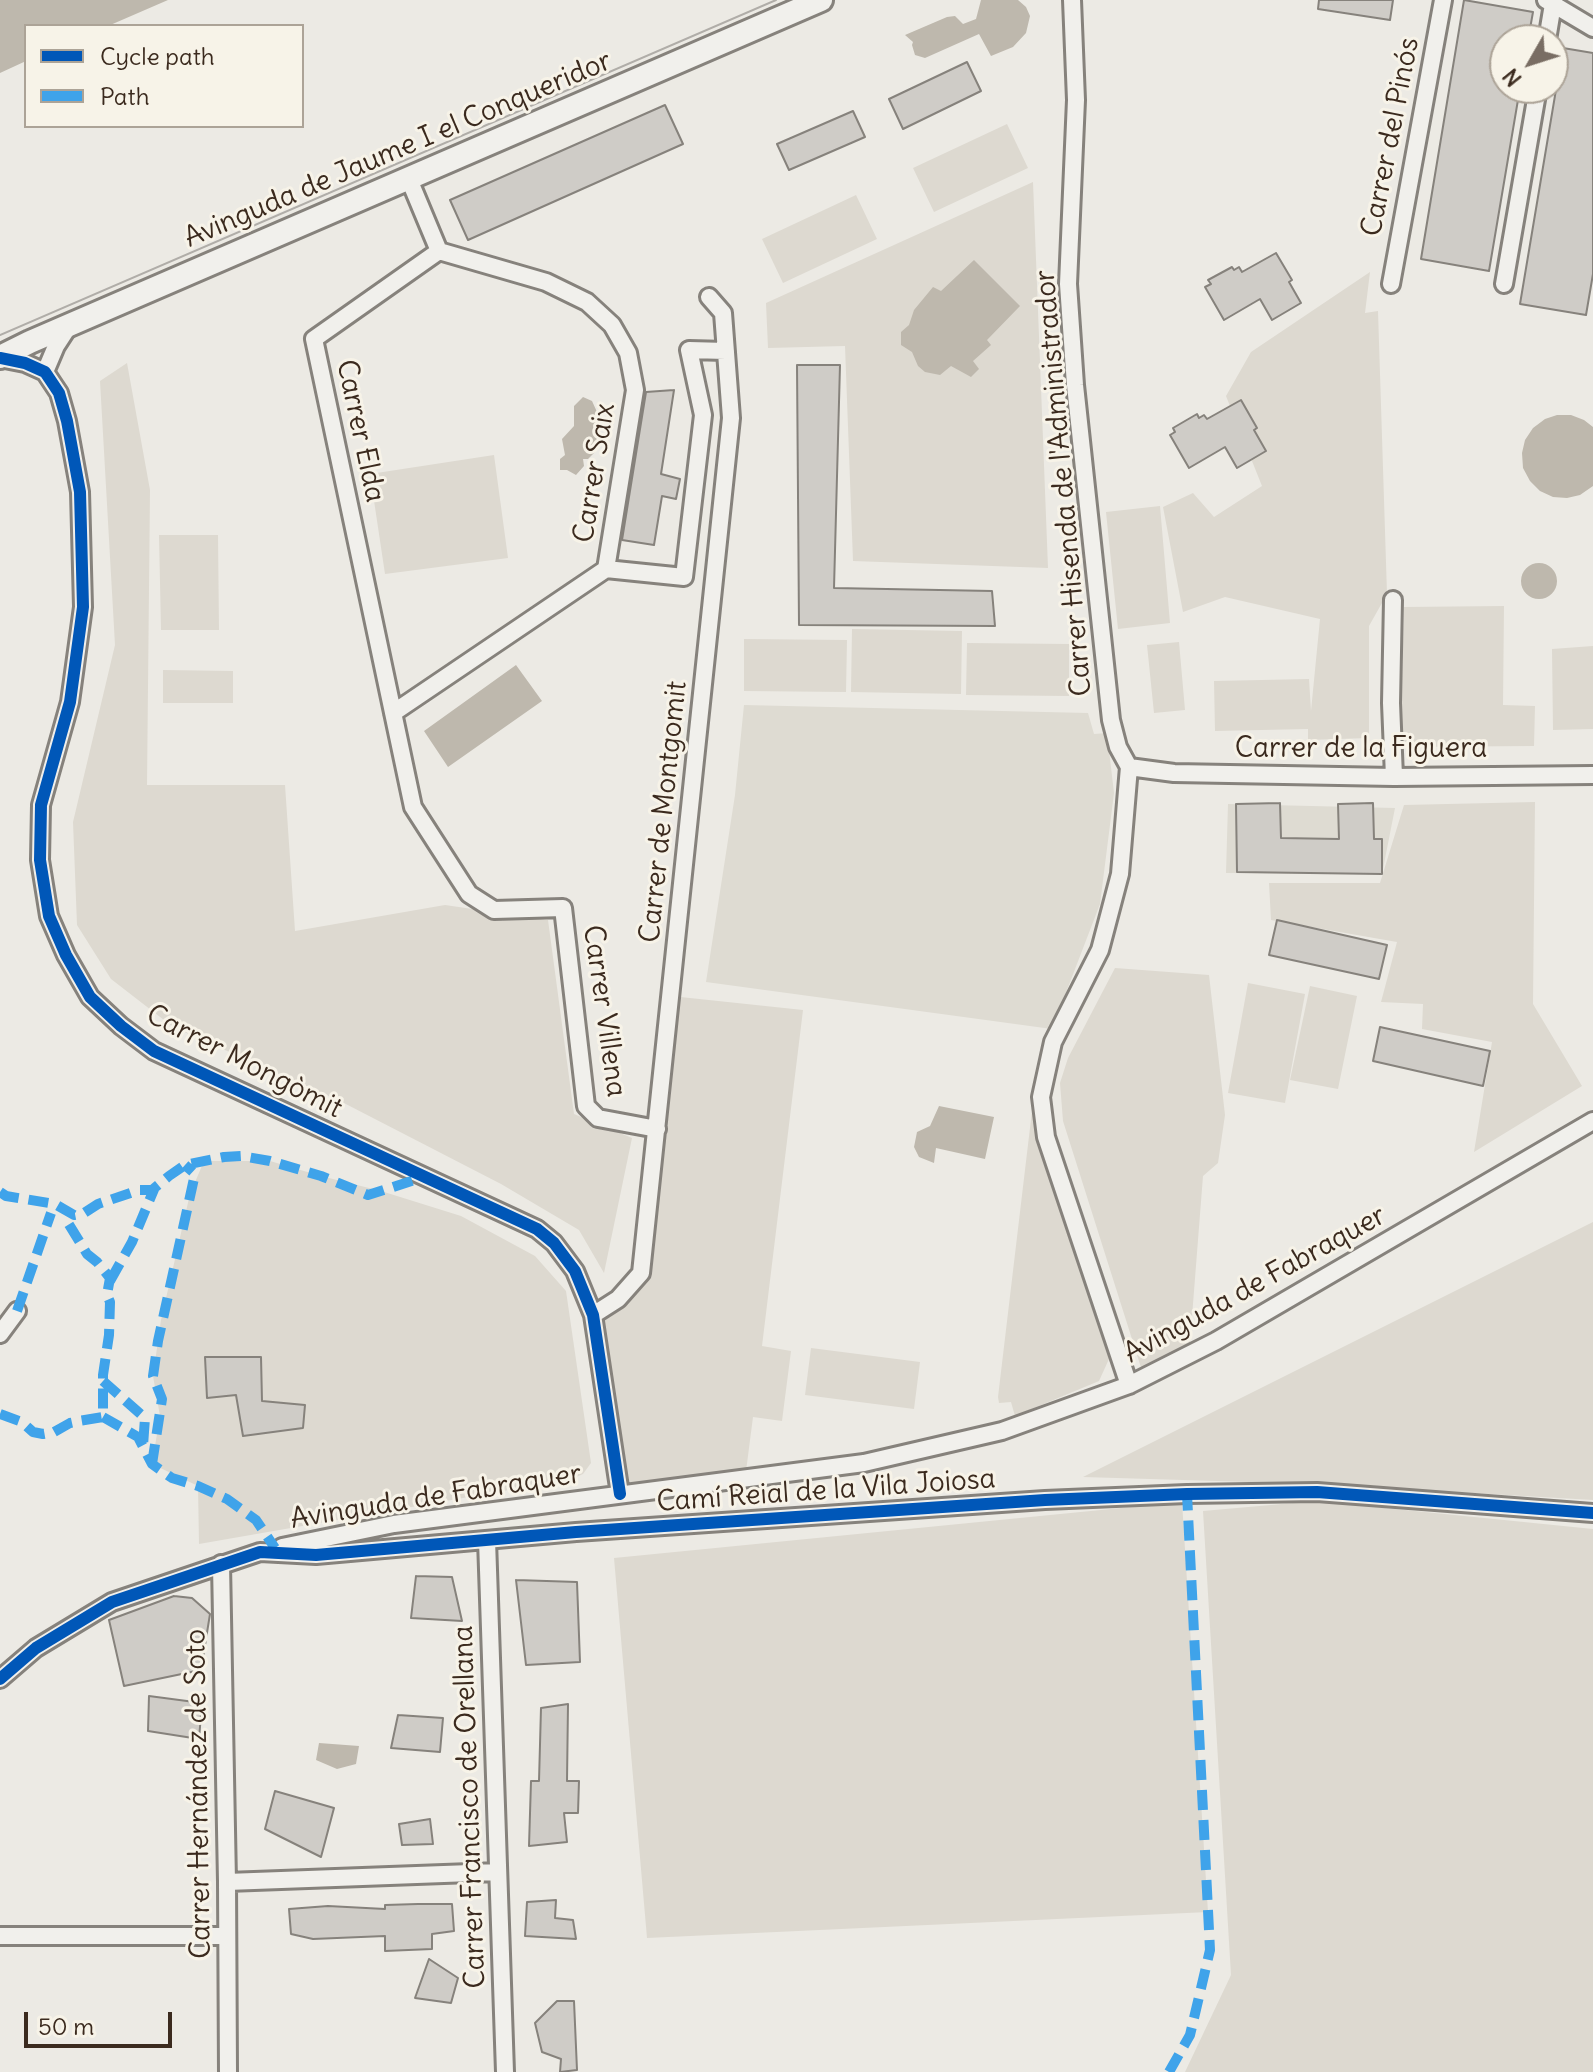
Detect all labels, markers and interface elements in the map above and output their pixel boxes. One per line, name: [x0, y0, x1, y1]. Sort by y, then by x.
legend: [24, 24, 304, 128]
north arrow: [1489, 24, 1569, 104]
street label: Carrer del Pinós: [1355, 35, 1427, 239]
text: Cycle path: [100, 41, 215, 71]
street label: Avinguda de Jaume I el Conqueridor: [179, 45, 617, 255]
text: N: [1496, 63, 1528, 93]
text: Path: [100, 81, 150, 111]
street label: Carrer Hisenda de l'Administrador: [1029, 268, 1099, 698]
street label: Carrer Elda: [329, 357, 391, 505]
street label: Carrer Saix: [567, 401, 623, 545]
street label: Carrer de Montgomit: [634, 680, 694, 944]
street label: Carrer de la Figuera: [1235, 732, 1487, 766]
street label: Carrer Villena: [575, 923, 633, 1099]
street label: Carrer Mongòmit: [140, 998, 348, 1126]
street label: Avinguda de Fabraquer: [1118, 1199, 1392, 1371]
street label: Avinguda de Fabraquer: [288, 1457, 584, 1537]
street label: Camí Reial de la Vila Joiosa: [655, 1462, 997, 1520]
street label: Carrer Francisco de Orellana: [447, 1625, 493, 1989]
street label: Carrer Hernández de Soto: [179, 1629, 219, 1959]
scale bar: [28, 1996, 176, 2046]
text: 50 m: [38, 2011, 94, 2041]

